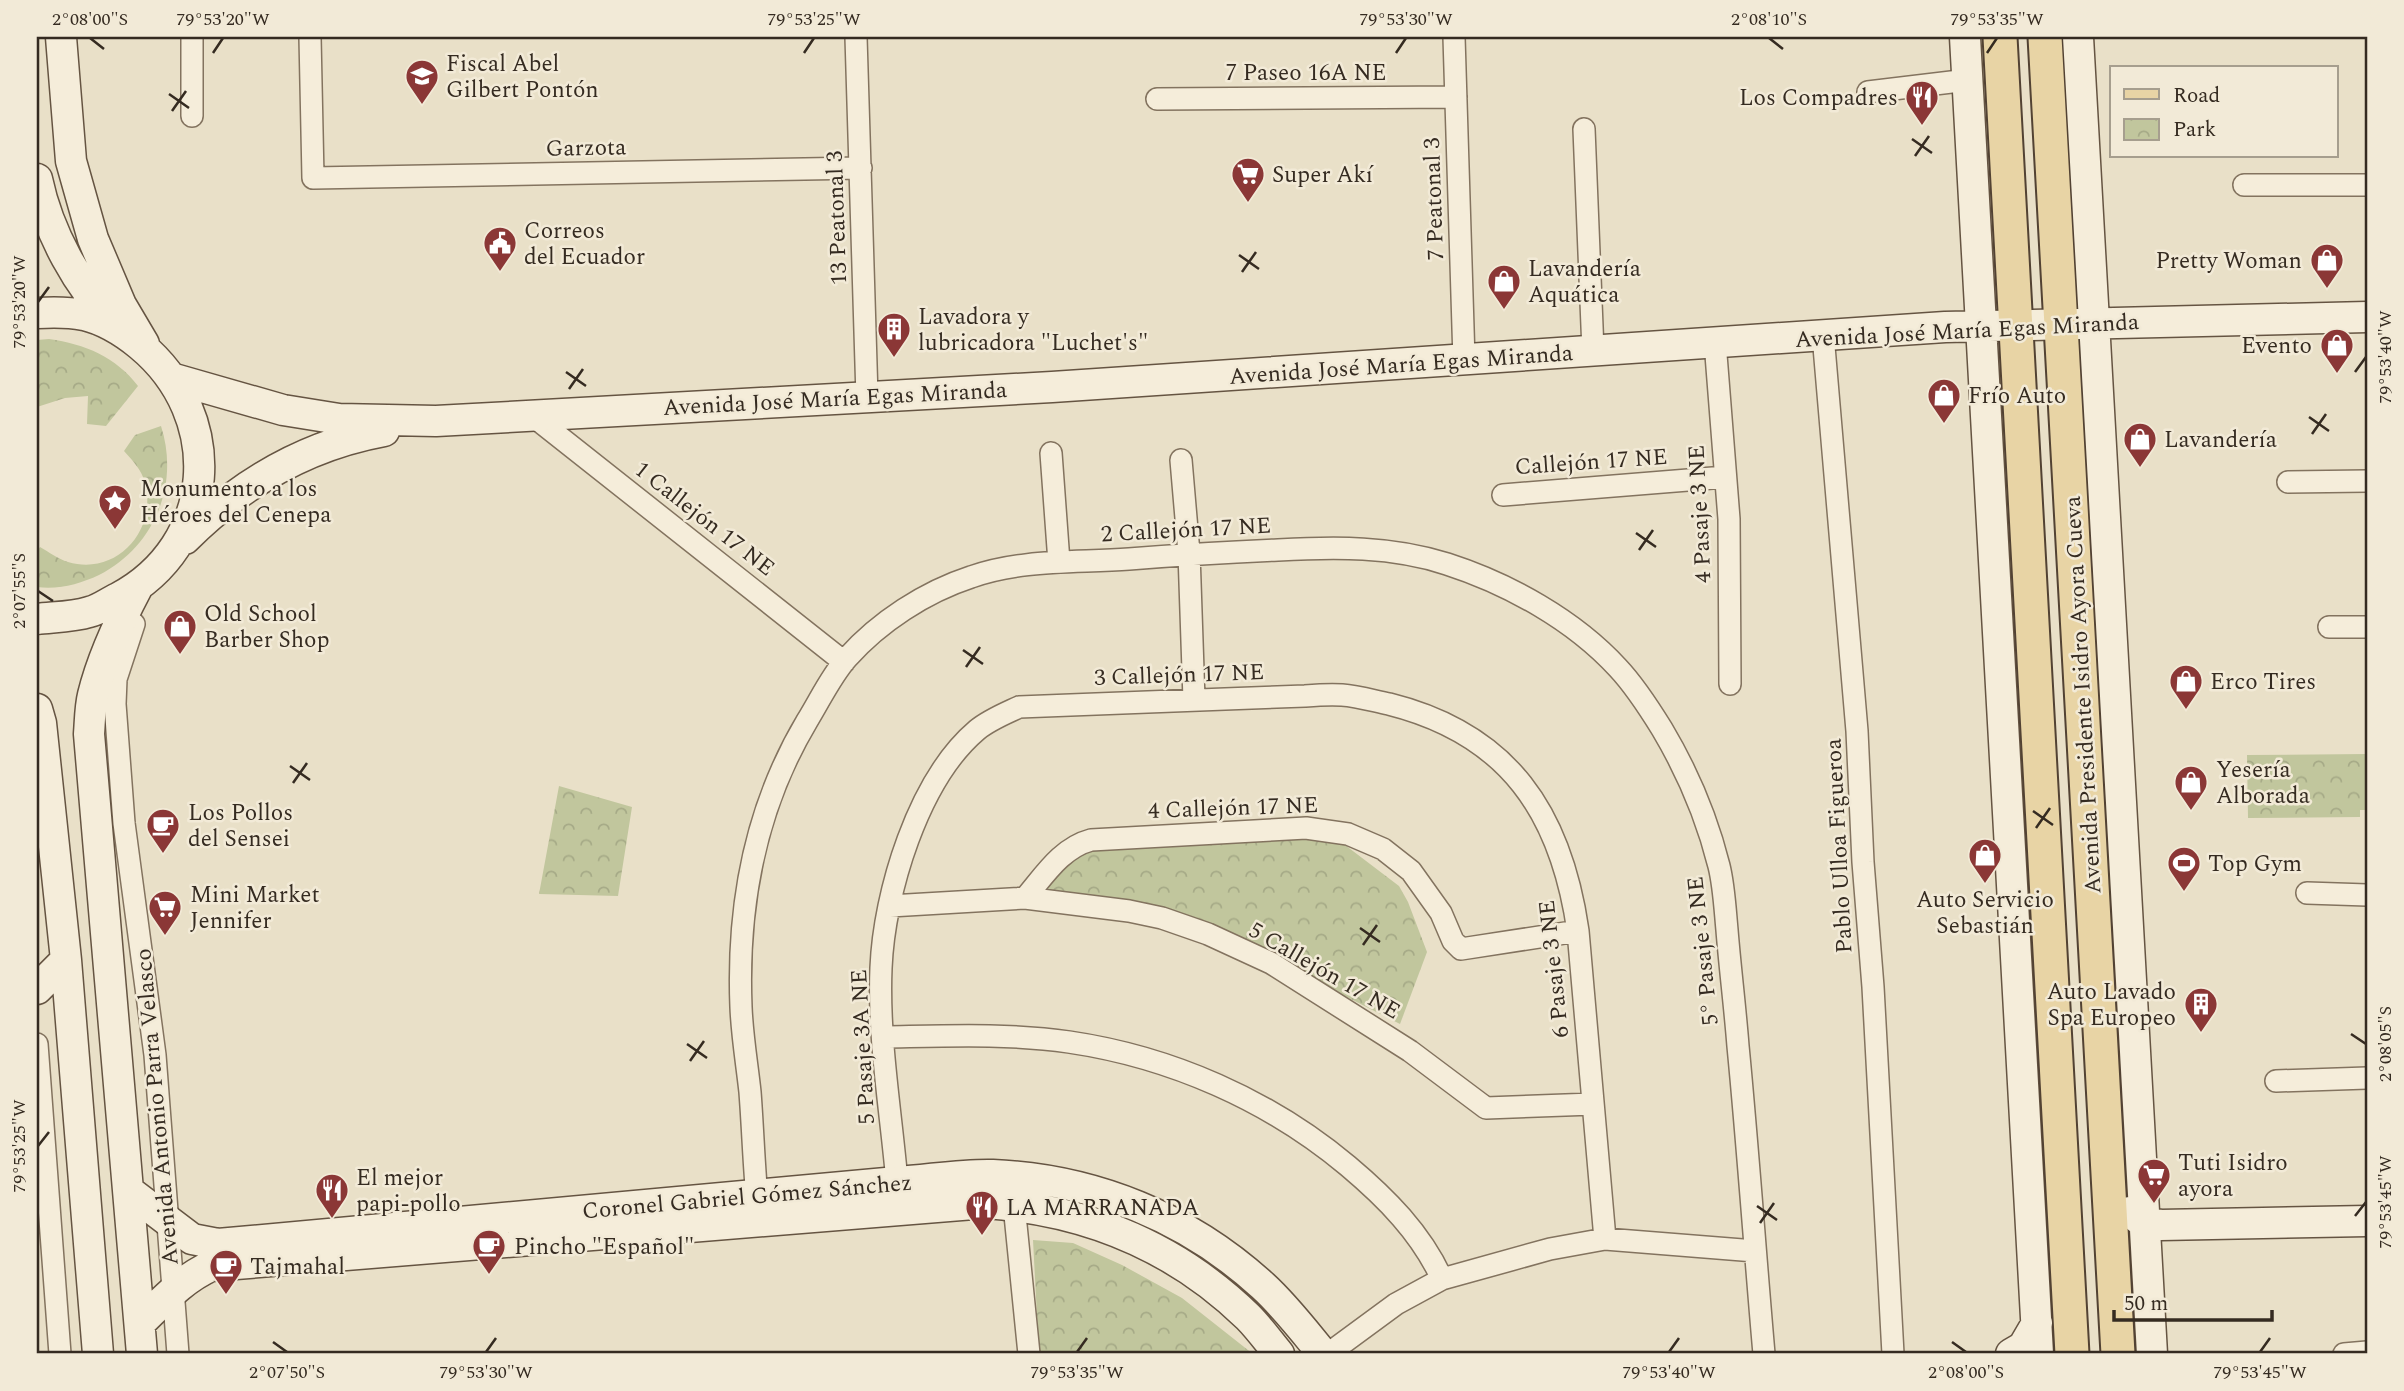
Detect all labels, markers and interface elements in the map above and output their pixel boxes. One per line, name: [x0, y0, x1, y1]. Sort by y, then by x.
text: 2°08'00"S: [52, 6, 128, 33]
text: 79°53'20"W: [176, 6, 270, 33]
text: 79°53'25"W: [767, 6, 861, 33]
text: 79°53'30"W: [1359, 6, 1453, 33]
text: 2°08'10"S: [1731, 6, 1807, 33]
text: 79°53'35"W: [1950, 6, 2044, 33]
place label: Fiscal Abel Gilbert Pontón: [446, 47, 599, 108]
street label: 7 Paseo 16A NE: [1225, 56, 1387, 91]
school or university icon: Fiscal Abel Gilbert Pontón: [403, 57, 441, 106]
legend: [2110, 66, 2338, 158]
restaurant icon: Los Compadres: [1903, 78, 1941, 127]
text: Road: [2173, 80, 2220, 112]
place label: Los Compadres: [1739, 81, 1898, 116]
text: Park: [2173, 114, 2217, 146]
street label: Garzota: [545, 130, 627, 167]
street label: 7 Peatonal 3: [1415, 137, 1454, 261]
street label: 13 Peatonal 3: [818, 150, 857, 286]
supermarket icon: Super Akí: [1229, 155, 1267, 204]
place label: Super Akí: [1272, 158, 1375, 193]
place label: Correos del Ecuador: [524, 214, 645, 275]
public building icon: Correos del Ecuador: [481, 224, 519, 273]
shop icon: Pretty Woman: [2308, 241, 2346, 290]
place label: Pretty Woman: [2155, 244, 2302, 279]
place label: Lavandería Aquática: [1528, 252, 1641, 313]
text: 79°53'20"W: [6, 255, 33, 349]
shop icon: Lavandería Aquática: [1485, 262, 1523, 311]
place label: Lavadora y lubricadora "Luchet's": [918, 300, 1148, 361]
street label: Avenida José María Egas Miranda: [1794, 305, 2140, 358]
building icon: Lavadora y lubricadora "Luchet's": [875, 310, 913, 359]
text: 79°53'40"W: [2372, 310, 2399, 404]
shop icon: Evento: [2318, 326, 2356, 375]
place label: Evento: [2241, 329, 2312, 364]
street label: Avenida José María Egas Miranda: [1228, 336, 1574, 395]
street label: Avenida José María Egas Miranda: [662, 373, 1008, 426]
shop icon: Frío Auto: [1925, 376, 1963, 425]
place label: Frío Auto: [1968, 379, 2066, 414]
shop icon: Lavandería: [2121, 420, 2159, 469]
place label: Lavandería: [2164, 423, 2277, 458]
street label: Callejón 17 NE: [1513, 440, 1669, 485]
street label: 4 Pasaje 3 NE: [1679, 444, 1722, 584]
street label: 1 Callejón 17 NE: [626, 453, 782, 585]
place label: Monumento a los Héroes del Cenepa: [140, 472, 332, 533]
place icon: Monumento a los Héroes del Cenepa: [96, 482, 134, 531]
street label: Avenida Presidente Isidro Ayora Cueva: [2056, 495, 2111, 895]
street label: 2 Callejón 17 NE: [1100, 509, 1272, 552]
text: 2°07'55"S: [6, 553, 33, 629]
place label: Old School Barber Shop: [204, 597, 330, 658]
shop icon: Old School Barber Shop: [161, 607, 199, 656]
street label: 3 Callejón 17 NE: [1093, 655, 1265, 696]
shop icon: Erco Tires: [2167, 662, 2205, 711]
place label: Erco Tires: [2210, 665, 2316, 700]
street label: Pablo Ulloa Figueroa: [1816, 738, 1863, 954]
place label: Yesería Alborada: [2216, 753, 2310, 814]
shop icon: Yesería Alborada: [2172, 763, 2210, 812]
street label: 4 Callejón 17 NE: [1147, 788, 1319, 829]
place label: Los Pollos del Sensei: [188, 796, 293, 857]
cafe icon: Los Pollos del Sensei: [144, 806, 182, 855]
shop icon: Auto Servicio Sebastián: [1966, 836, 2004, 885]
sports icon: Top Gym: [2165, 844, 2203, 893]
place label: Top Gym: [2208, 847, 2302, 882]
street label: 5° Pasaje 3 NE: [1678, 874, 1729, 1027]
place label: Mini Market Jennifer: [190, 878, 320, 939]
place label: Auto Servicio Sebastián: [1916, 883, 2054, 944]
supermarket icon: Mini Market Jennifer: [146, 888, 184, 937]
street label: 6 Pasaje 3 NE: [1530, 898, 1579, 1039]
street label: 5 Callejón 17 NE: [1242, 914, 1407, 1029]
street label: Avenida Antonio Parra Velasco: [126, 947, 189, 1267]
street label: 5 Pasaje 3A NE: [842, 968, 885, 1126]
place label: Auto Lavado Spa Europeo: [2047, 975, 2176, 1036]
building icon: Auto Lavado Spa Europeo: [2182, 985, 2220, 1034]
text: 2°08'05"S: [2372, 1006, 2399, 1082]
text: 79°53'25"W: [6, 1099, 33, 1193]
place label: Tuti Isidro ayora: [2178, 1146, 2288, 1207]
text: 79°53'45"W: [2372, 1155, 2399, 1249]
supermarket icon: Tuti Isidro ayora: [2135, 1156, 2173, 1205]
place label: El mejor papi-pollo: [356, 1161, 461, 1222]
street label: Coronel Gabriel Gómez Sánchez: [581, 1166, 914, 1229]
restaurant icon: El mejor papi-pollo: [313, 1171, 351, 1220]
restaurant icon: LA MARRANADA: [963, 1188, 1001, 1237]
place label: LA MARRANADA: [1006, 1191, 1199, 1226]
cafe icon: Pincho "Español": [470, 1227, 508, 1276]
place label: Pincho "Español": [514, 1230, 694, 1265]
cafe icon: Tajmahal: [207, 1247, 245, 1296]
place label: Tajmahal: [250, 1250, 345, 1285]
scale bar: [2114, 1279, 2271, 1323]
text: 50 m: [2124, 1288, 2168, 1320]
text: 2°07'50"S: [249, 1359, 325, 1386]
text: 79°53'30"W: [439, 1359, 533, 1386]
text: 79°53'35"W: [1030, 1359, 1124, 1386]
text: 79°53'40"W: [1622, 1359, 1716, 1386]
text: 2°08'00"S: [1928, 1359, 2004, 1386]
text: 79°53'45"W: [2213, 1359, 2307, 1386]

